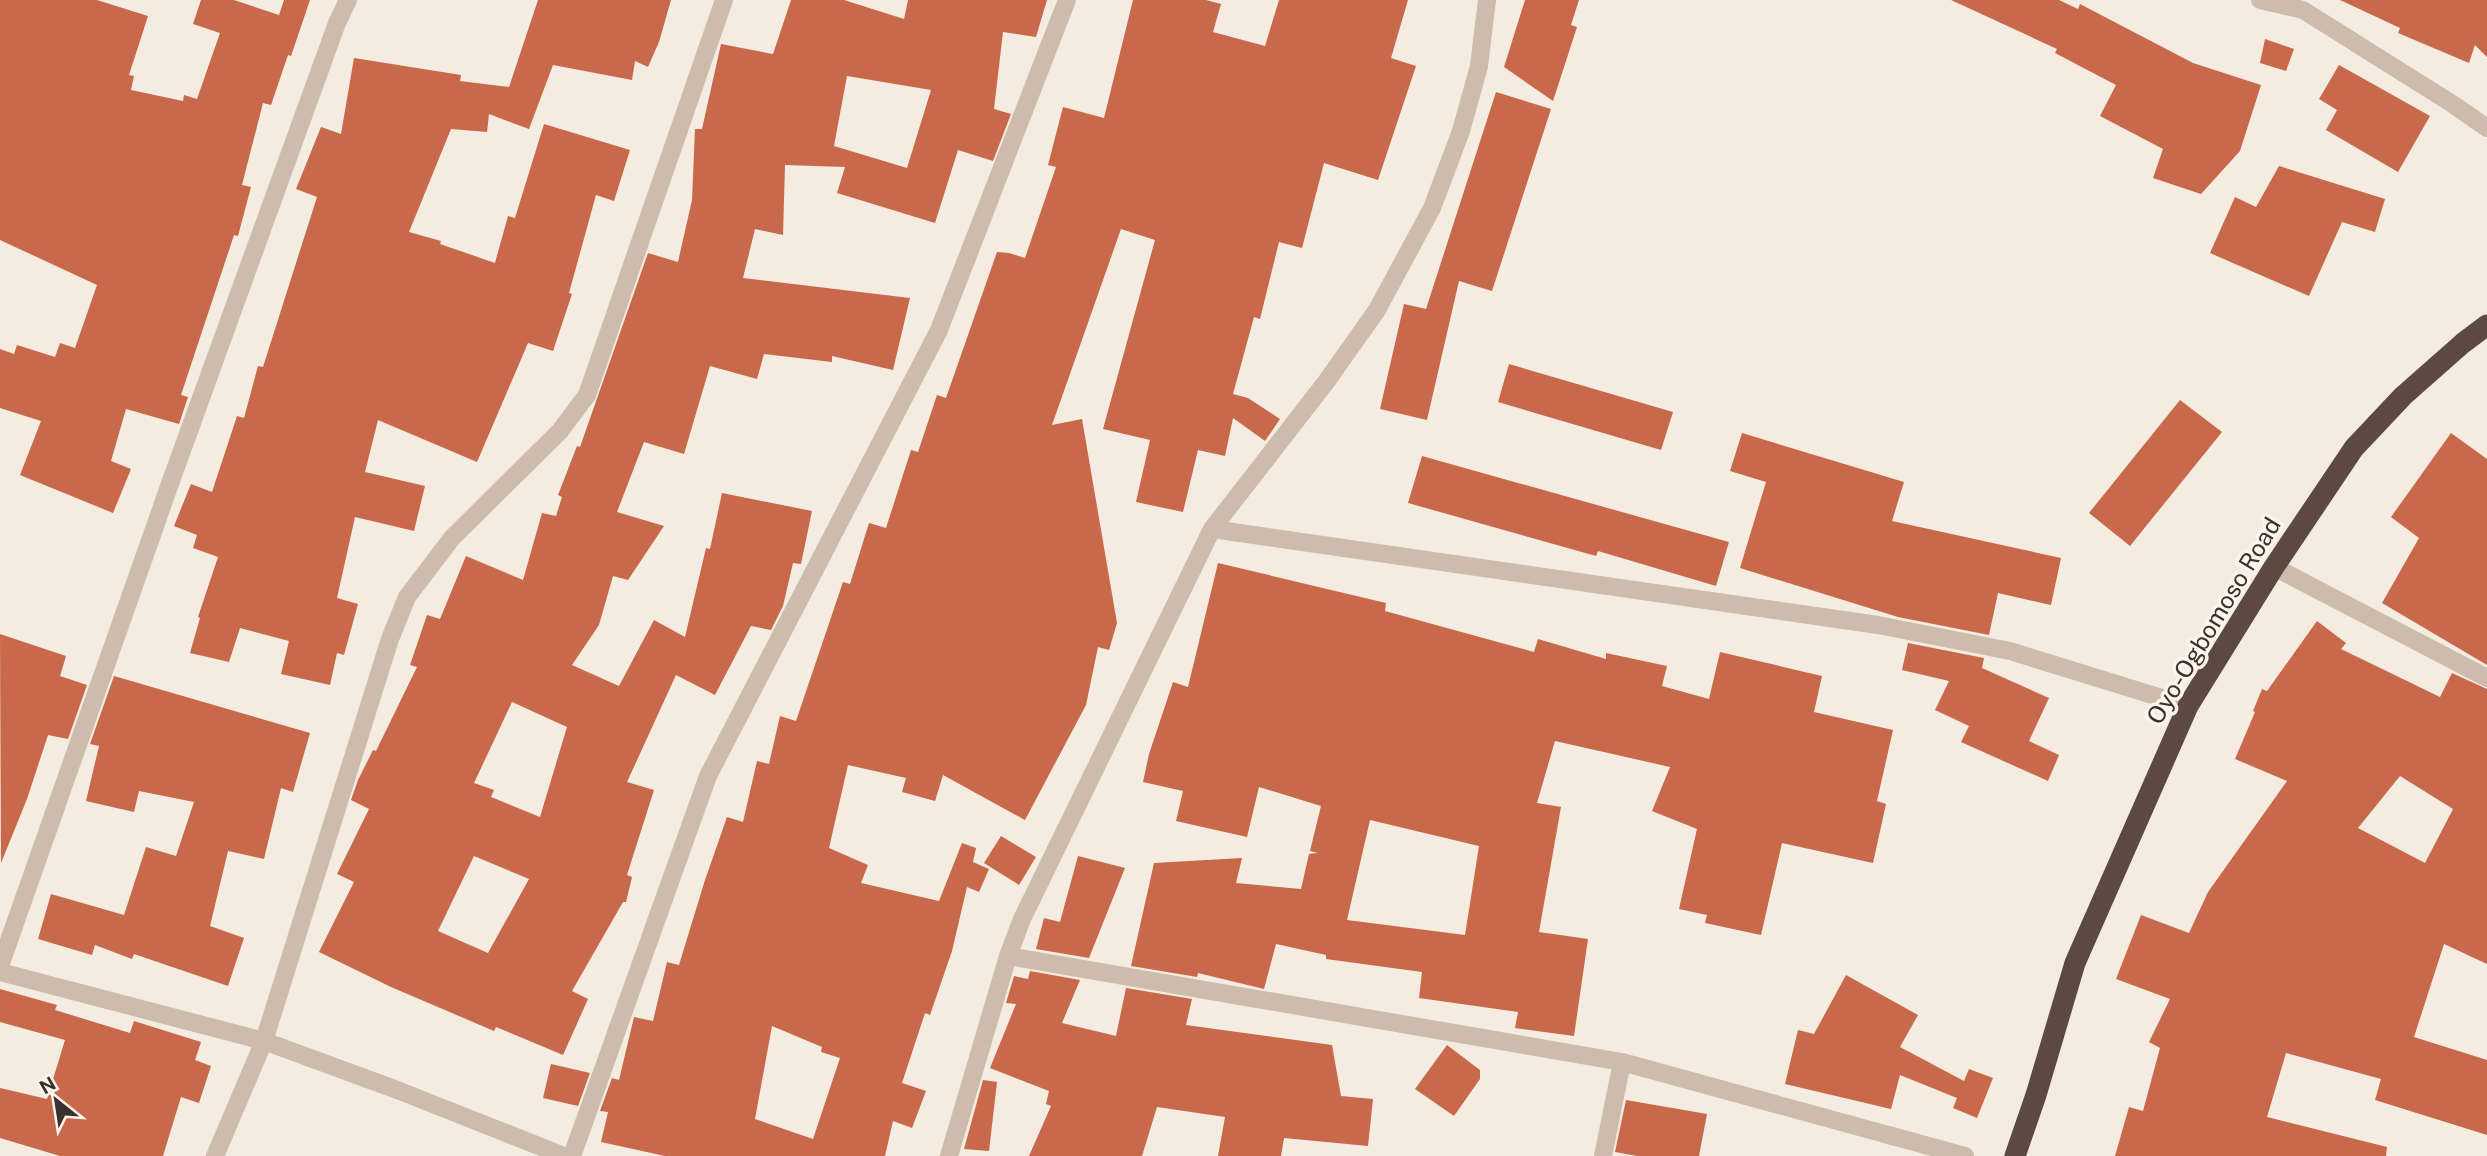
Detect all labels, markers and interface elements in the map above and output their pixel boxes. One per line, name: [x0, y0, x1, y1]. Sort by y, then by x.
street label: Oyo-Ogbomoso Road: [2140, 512, 2286, 729]
north arrow: [21, 1065, 91, 1135]
text: N: [36, 1072, 59, 1099]

